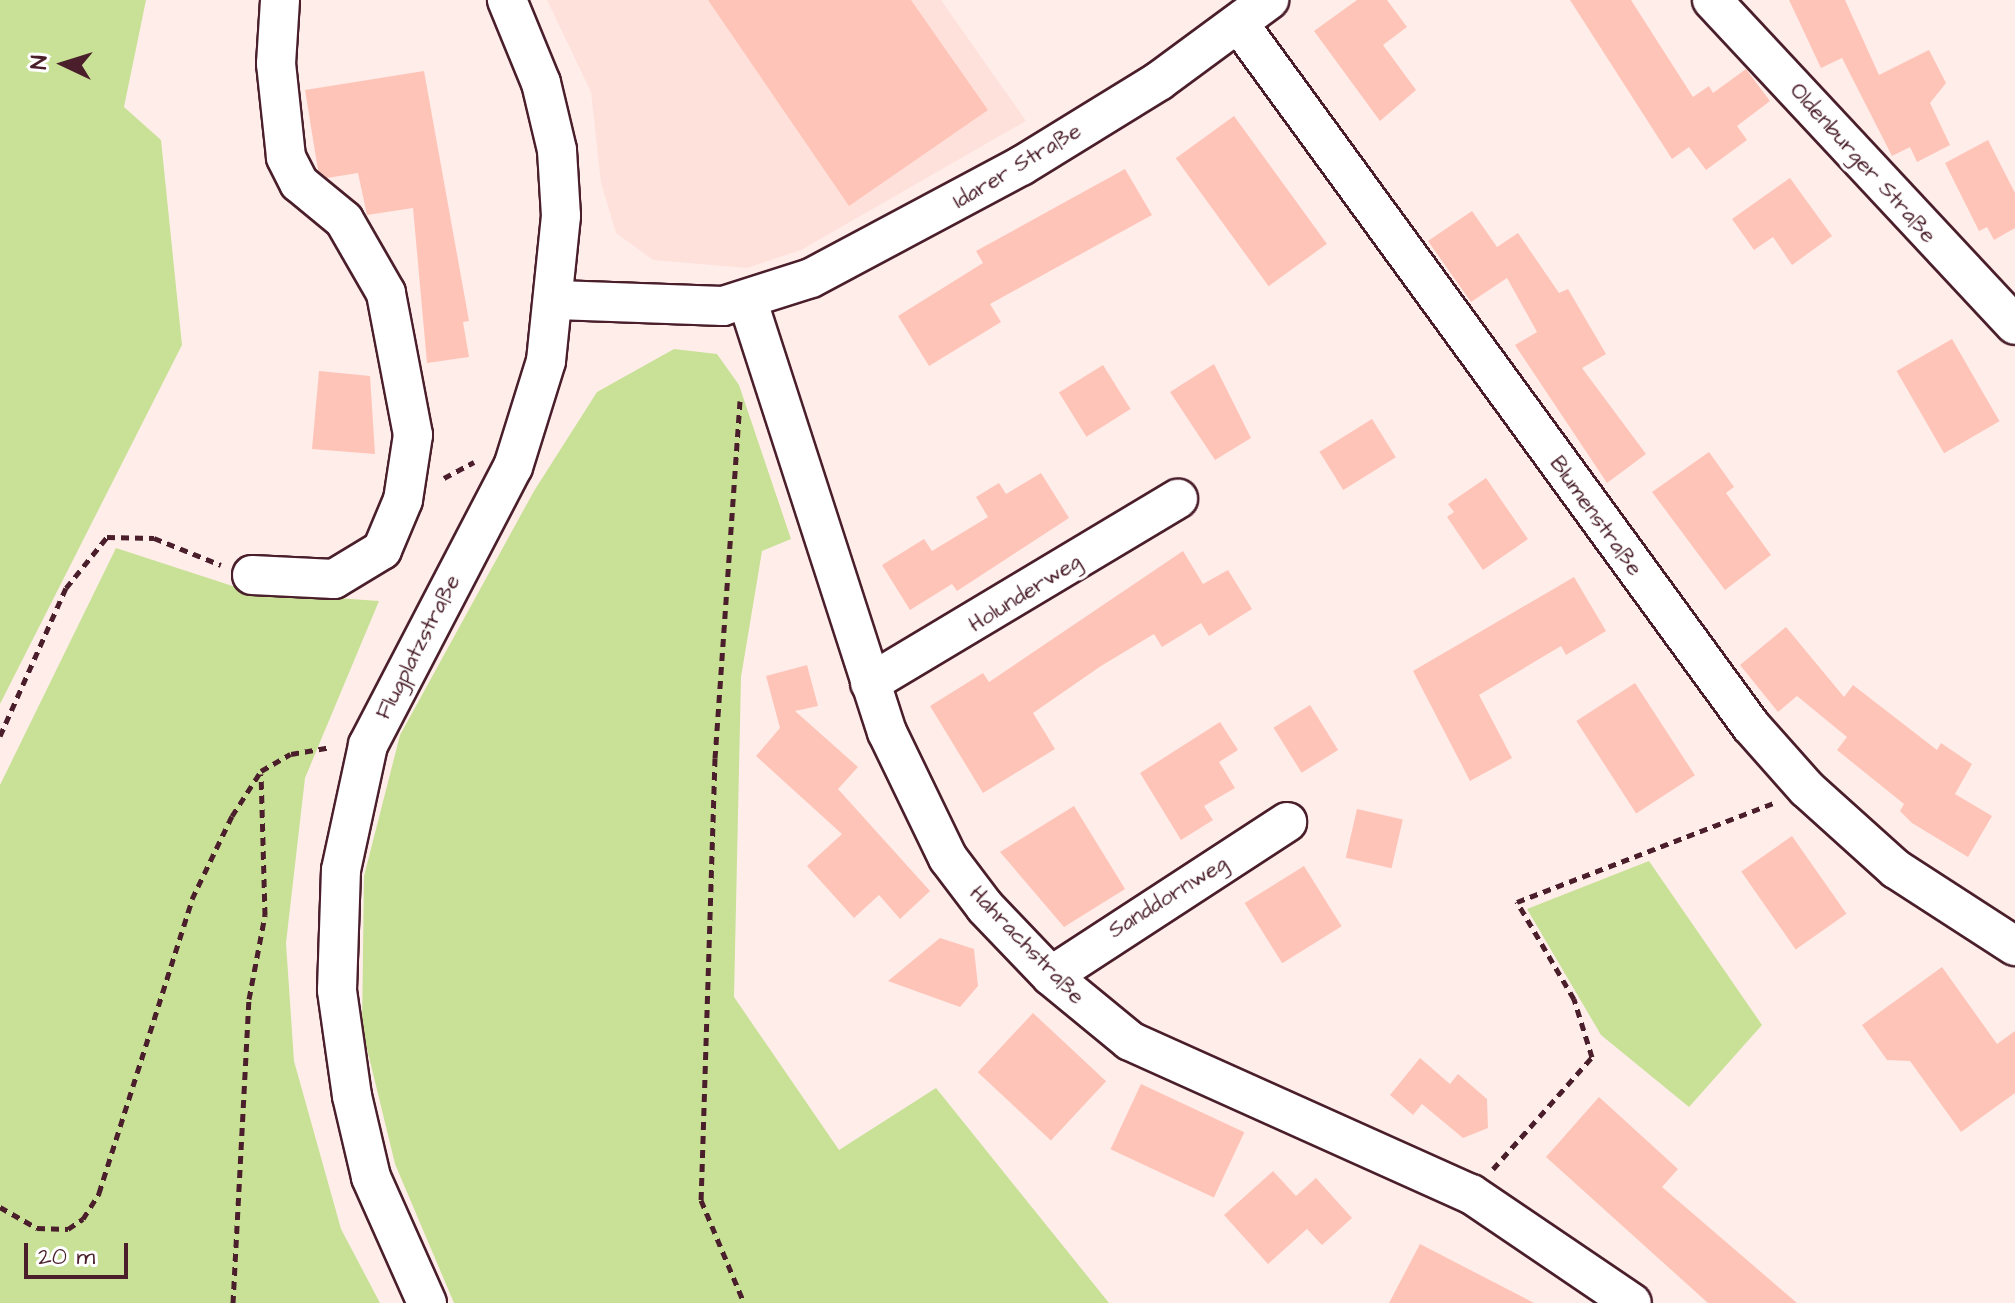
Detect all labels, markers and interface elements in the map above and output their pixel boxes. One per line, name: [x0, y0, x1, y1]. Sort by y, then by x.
north arrow: [24, 24, 104, 104]
text: N: [24, 54, 56, 70]
street label: Oldenburger Straße: [1784, 78, 1942, 248]
street label: Idarer Straße: [948, 117, 1086, 215]
street label: Blumenstraße: [1544, 451, 1648, 581]
street label: Holunderweg: [964, 548, 1086, 638]
street label: Flugplatzstraße: [370, 570, 466, 724]
street label: Sanddornweg: [1104, 850, 1232, 944]
street label: Hahrachstraße: [964, 880, 1090, 1010]
scale bar: [28, 1227, 132, 1277]
text: 20 m: [38, 1240, 95, 1274]

